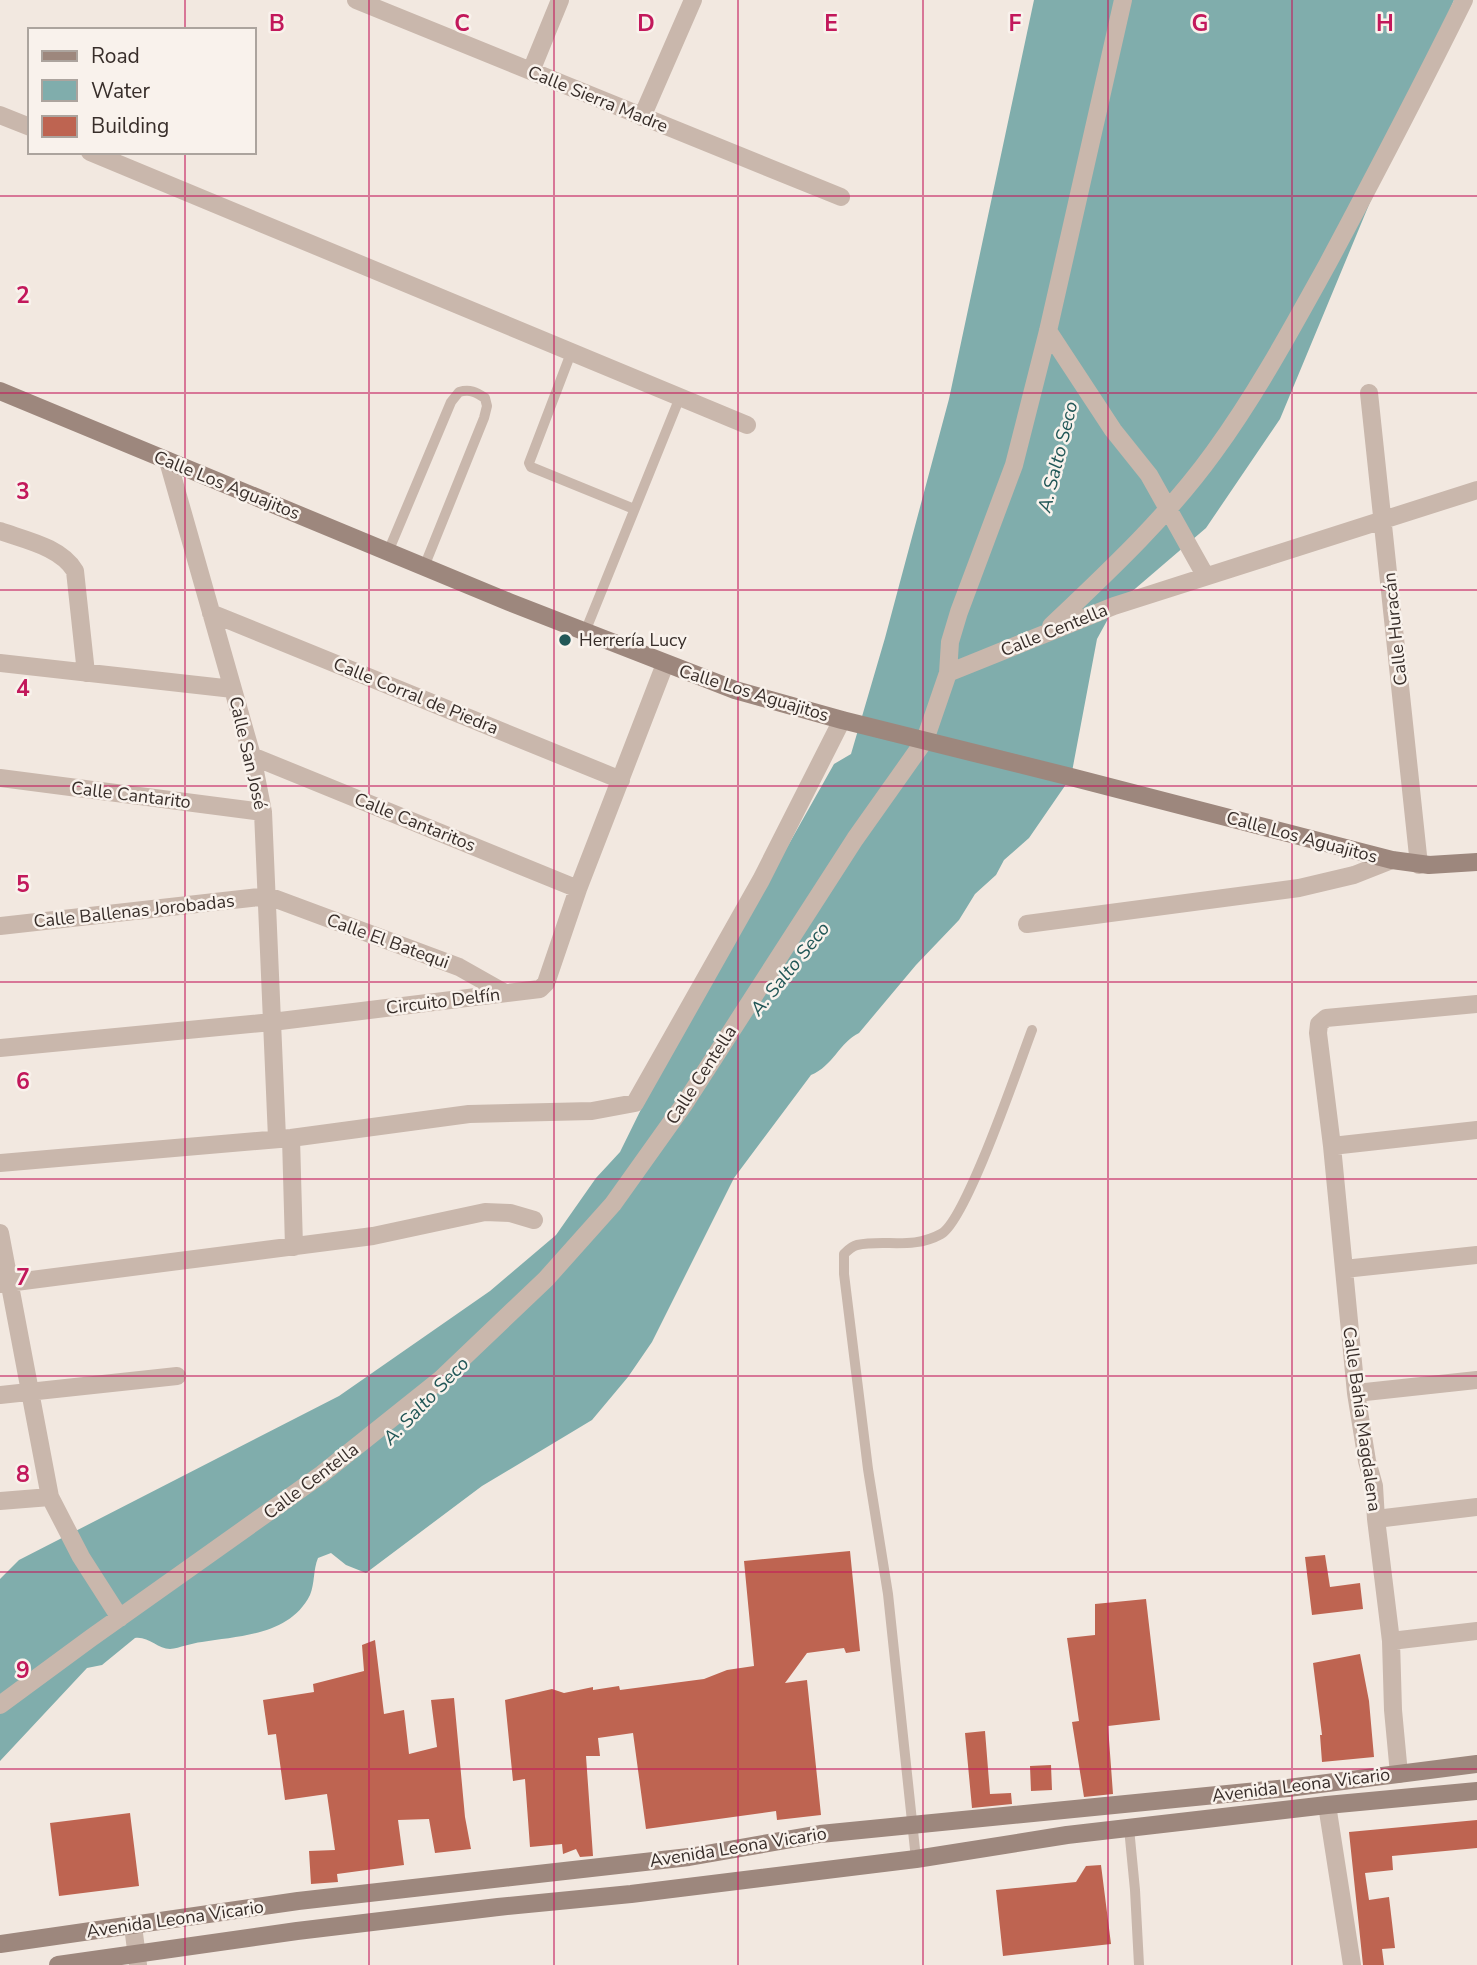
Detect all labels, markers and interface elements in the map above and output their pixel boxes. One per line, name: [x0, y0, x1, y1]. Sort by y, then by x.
text: B: [269, 8, 285, 39]
text: C: [454, 8, 470, 39]
text: D: [637, 8, 655, 39]
text: E: [824, 8, 838, 39]
text: F: [1009, 8, 1022, 39]
text: G: [1192, 8, 1208, 39]
text: H: [1376, 8, 1394, 39]
legend: [28, 28, 256, 154]
text: Road: [91, 42, 140, 70]
street label: Calle Sierra Madre: [524, 60, 672, 138]
text: Water: [91, 77, 150, 105]
text: Building: [91, 112, 169, 140]
text: 2: [16, 280, 30, 311]
water label: A. Salto Seco: [1031, 399, 1084, 516]
street label: Calle Los Aguajitos: [150, 445, 304, 525]
text: 3: [16, 476, 30, 507]
street label: Calle Huracán: [1377, 571, 1413, 687]
street label: Calle Centella: [997, 598, 1111, 662]
place label: Herrería Lucy: [579, 628, 688, 652]
marker: Herrería Lucy: [557, 632, 573, 648]
street label: Calle Corral de Piedra: [330, 652, 502, 740]
street label: Calle Los Aguajitos: [676, 659, 832, 727]
text: 4: [16, 673, 30, 704]
street label: Calle San José: [223, 694, 273, 812]
street label: Calle Cantarito: [70, 776, 192, 814]
street label: Calle Cantaritos: [351, 787, 479, 857]
street label: Calle Los Aguajitos: [1224, 805, 1380, 869]
text: 5: [16, 869, 30, 900]
street label: Calle Ballenas Jorobadas: [32, 889, 236, 933]
street label: Calle El Batequi: [323, 908, 453, 974]
water label: A. Salto Seco: [744, 917, 836, 1022]
street label: Circuito Delfín: [385, 982, 501, 1020]
street label: Calle Centella: [660, 1021, 742, 1129]
text: 6: [16, 1066, 30, 1097]
text: 7: [16, 1262, 30, 1293]
street label: Calle Bahía Magdalena: [1337, 1325, 1387, 1513]
water label: A. Salto Seco: [376, 1351, 475, 1452]
street label: Calle Centella: [258, 1437, 364, 1525]
text: 8: [16, 1459, 30, 1490]
text: 9: [16, 1655, 30, 1686]
street label: Avenida Leona Vicario: [1211, 1762, 1391, 1808]
street label: Avenida Leona Vicario: [648, 1821, 828, 1873]
street label: Avenida Leona Vicario: [85, 1895, 265, 1943]

